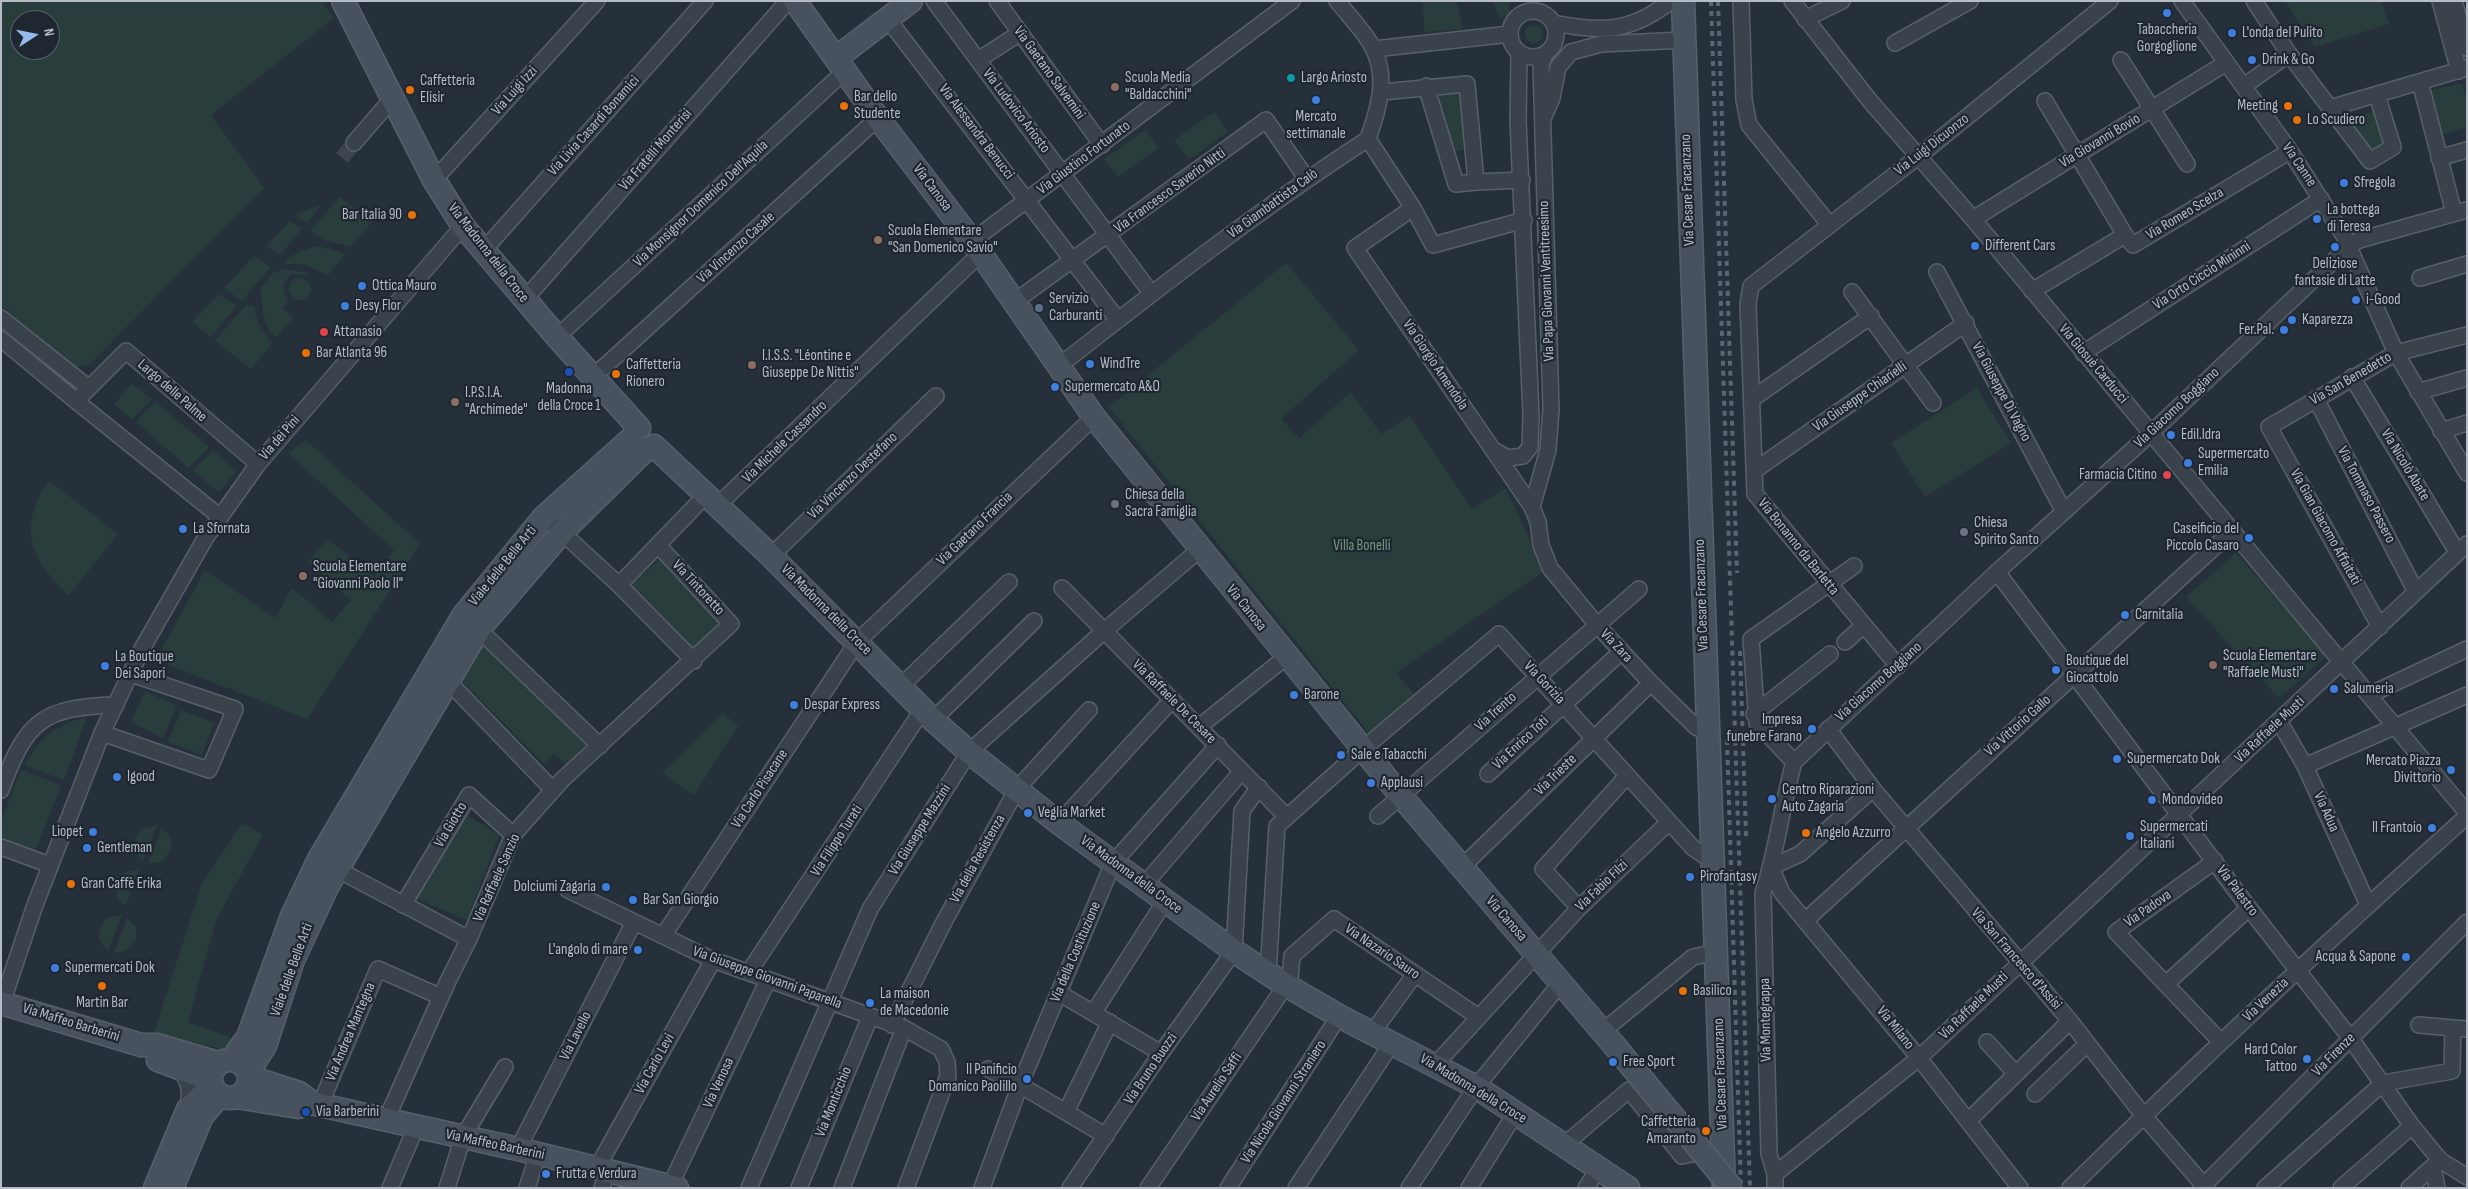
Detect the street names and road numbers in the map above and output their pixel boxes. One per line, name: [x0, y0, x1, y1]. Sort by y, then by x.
street label: Via Gaetano Salvemini: [1009, 23, 1089, 123]
street label: Via Luigi Izzi: [488, 63, 542, 119]
street label: Via Ludovico Ariosto: [978, 65, 1054, 157]
street label: Via Livia Casardi Bonamici: [544, 72, 644, 180]
street label: Via Alessandra Benucci: [934, 81, 1018, 183]
street label: Via Fratelli Monterisi: [616, 106, 696, 194]
street label: Via Luigi Dicuonzo: [1891, 110, 1973, 180]
street label: Via Giovanni Bovio: [2056, 110, 2144, 172]
street label: Via Giustino Fortunato: [1034, 117, 1134, 199]
street label: Via Cesare Fracanzano: [1677, 134, 1699, 246]
street label: Via Monsignor Domenico Dell'Aquila: [630, 137, 772, 271]
street label: Via Canne: [2278, 140, 2320, 190]
street label: Via Francesco Saverio Nitti: [1111, 145, 1229, 237]
street label: Via Canosa: [908, 161, 956, 215]
street label: Via Giambattista Calò: [1224, 165, 1322, 243]
street label: Via Romeo Scelza: [2143, 184, 2227, 244]
street label: Via Madonna della Croce: [444, 200, 532, 306]
street label: Via Papa Giovanni Ventitreesimo: [1535, 200, 1559, 362]
street label: Via Vincenzo Casale: [693, 208, 779, 288]
street label: Via Orto Ciccio Mininni: [2150, 238, 2254, 314]
street label: Via Giorgio Amendola: [1398, 316, 1472, 414]
street label: Via Giosuè Carducci: [2054, 321, 2132, 407]
street label: Via Giuseppe Di Vagno: [1967, 339, 2035, 445]
street label: Via San Benedetto: [2307, 348, 2395, 410]
street label: Largo delle Palme: [133, 356, 211, 426]
street label: Via Giuseppe Chiarielli: [1810, 358, 1910, 436]
street label: Via Giacomo Boggiano: [2131, 364, 2223, 452]
street label: Via Michele Cassandro: [739, 397, 831, 487]
street label: Via dei Pini: [256, 412, 304, 464]
street label: Via Nicolò Abate: [2376, 426, 2434, 504]
street label: Via Vincenzo Destefano: [804, 429, 902, 523]
street label: Via Tommaso Passero: [2333, 444, 2399, 546]
street label: Via Gian Giacomo Affaitati: [2286, 466, 2364, 588]
street label: Via Gaetano Francia: [933, 488, 1017, 570]
street label: Via Bonanno da Barletta: [1754, 495, 1842, 599]
street label: Viale delle Belle Arti: [465, 522, 541, 610]
street label: Via Cesare Fracanzano: [1691, 539, 1713, 651]
street label: Via Tintoretto: [668, 557, 728, 619]
street label: Via Madonna della Croce: [777, 561, 875, 659]
street label: Via Canosa: [1222, 581, 1270, 635]
street label: Via Zara: [1596, 625, 1636, 667]
street label: Via Giacomo Boggiano: [1832, 638, 1926, 726]
street label: Via Raffaele De Cesare: [1128, 656, 1220, 748]
street label: Via Gorizia: [1520, 658, 1568, 708]
street label: Via Trento: [1471, 689, 1521, 735]
street label: Via Vittorio Gallo: [1981, 691, 2055, 761]
street label: Via Raffaele Musti: [2231, 693, 2309, 767]
street label: Via Enrico Toti: [1489, 712, 1553, 774]
street label: Via Carlo Pisacane: [728, 746, 792, 832]
street label: Via Trieste: [1531, 751, 1581, 799]
street label: Via Giuseppe Mazzini: [885, 781, 955, 879]
street label: Via Adua: [2309, 789, 2343, 835]
street label: Via Giotto: [431, 799, 471, 851]
street label: Via Filippo Turati: [807, 802, 867, 880]
street label: Via della Resistenza: [946, 812, 1010, 906]
street label: Via Raffaele Sanzio: [470, 831, 524, 925]
street label: Via Madonna della Croce: [1077, 832, 1185, 918]
street label: Via Fabio Filzi: [1572, 857, 1632, 915]
street label: Via Palestro: [2212, 862, 2262, 920]
street label: Via Padova: [2121, 886, 2175, 932]
street label: Via Canosa: [1481, 893, 1531, 945]
street label: Via della Costituzione: [1047, 899, 1105, 1005]
street label: Via San Francesco d'Assisi: [1967, 904, 2065, 1014]
street label: Via Nazario Sauro: [1341, 920, 1423, 984]
street label: Viale delle Belle Arti: [267, 921, 317, 1019]
street label: Via Giuseppe Giovanni Paparella: [690, 943, 844, 1013]
street label: Via Raffaele Musti: [1936, 968, 2012, 1044]
street label: Via Venezia: [2239, 974, 2293, 1026]
street label: Via Montegrappa: [1756, 978, 1776, 1062]
street label: Via Andrea Mantegna: [322, 980, 380, 1084]
street label: Via Maffeo Barberini: [20, 1000, 122, 1046]
street label: Via Milano: [1872, 1003, 1918, 1053]
street label: Via Lavello: [556, 1009, 596, 1063]
street label: Via Cesare Fracanzano: [1710, 1018, 1732, 1130]
street label: Via Bruno Buozzi: [1120, 1030, 1182, 1108]
street label: Via Firenze: [2309, 1030, 2359, 1080]
street label: Via Carlo Levi: [631, 1031, 679, 1097]
street label: Via Nicola Giovanni Straniero: [1237, 1037, 1331, 1167]
street label: Via Aurelio Saffi: [1188, 1049, 1246, 1125]
street label: Via Madonna della Croce: [1416, 1050, 1530, 1128]
street label: Via Venosa: [699, 1055, 739, 1111]
street label: Via Monticchio: [812, 1064, 856, 1140]
street label: Via Maffeo Barberini: [444, 1126, 546, 1164]

